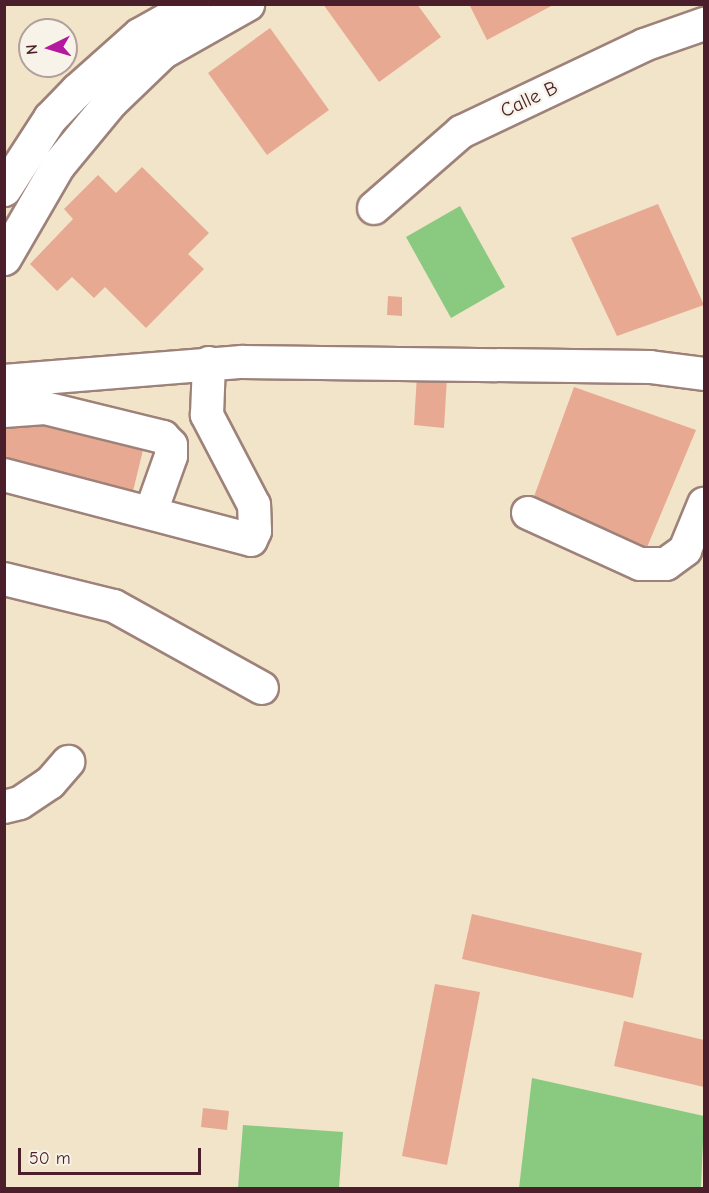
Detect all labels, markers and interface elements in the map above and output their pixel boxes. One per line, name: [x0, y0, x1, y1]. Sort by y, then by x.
north arrow: [18, 18, 78, 78]
text: N: [23, 43, 41, 55]
street label: Calle B: [497, 75, 561, 123]
scale bar: [21, 1136, 204, 1174]
text: 50 m: [29, 1148, 71, 1169]

